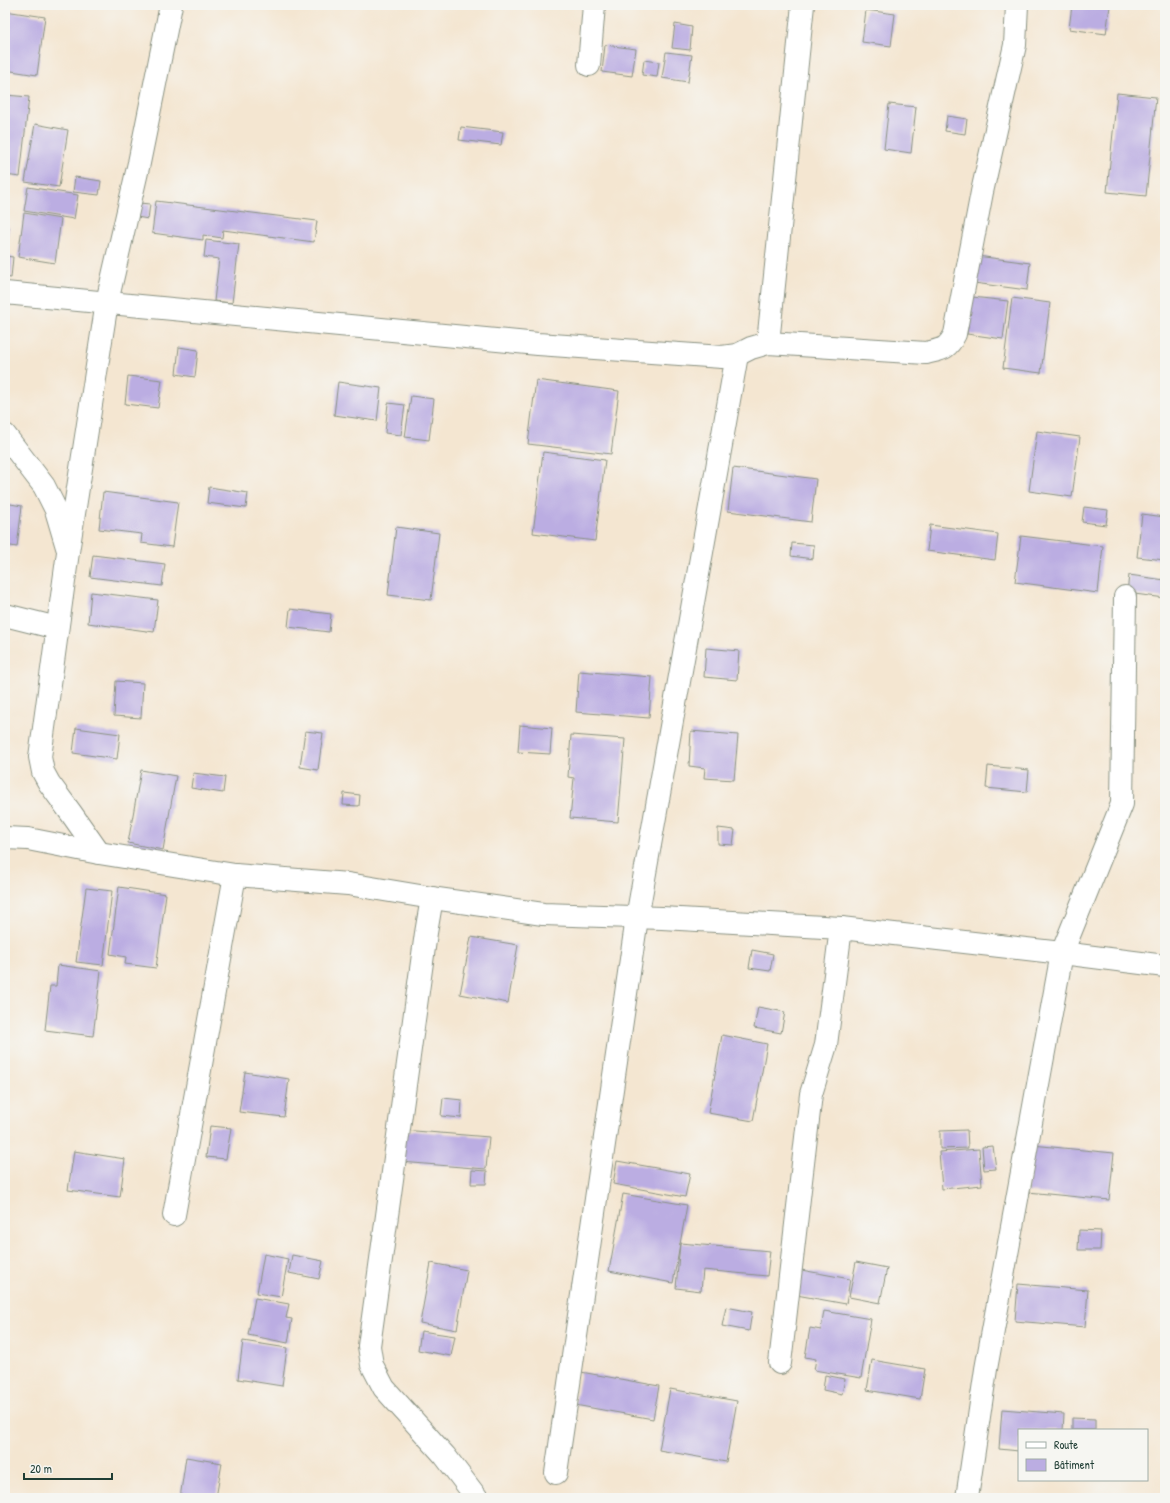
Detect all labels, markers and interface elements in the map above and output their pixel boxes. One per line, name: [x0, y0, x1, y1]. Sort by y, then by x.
legend: [1018, 1429, 1148, 1481]
text: Route: [1054, 1436, 1078, 1453]
scale bar: [24, 1455, 112, 1481]
text: Bâtiment: [1054, 1456, 1095, 1473]
text: 20 m: [30, 1460, 52, 1477]

